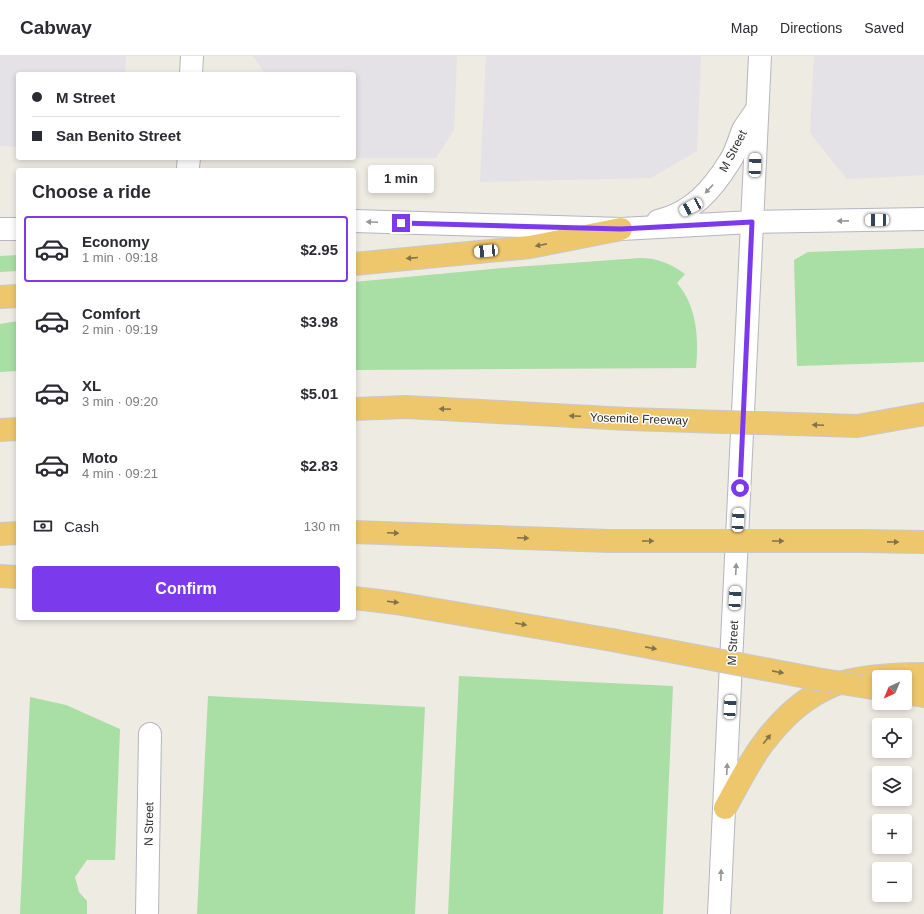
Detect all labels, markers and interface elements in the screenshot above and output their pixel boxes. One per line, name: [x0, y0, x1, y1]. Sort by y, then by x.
text: Cabway: [20, 17, 92, 38]
text: Map: [731, 20, 758, 36]
text: Directions: [780, 20, 842, 36]
text: Saved: [864, 20, 904, 36]
text: M Street: [56, 89, 115, 106]
text: San Benito Street: [56, 127, 181, 144]
street label: M Street: [716, 127, 750, 174]
car: [749, 153, 761, 177]
callout: 1 min: [368, 165, 434, 193]
text: 1 min: [384, 171, 418, 186]
text: Choose a ride: [32, 182, 151, 202]
one-way arrow: [704, 184, 714, 194]
car: [678, 196, 704, 218]
route end: [392, 214, 410, 232]
car: [865, 214, 889, 226]
one-way arrow: [366, 218, 378, 225]
one-way arrow: [836, 218, 849, 224]
icon: car: [34, 231, 70, 267]
text: Economy: [82, 233, 150, 250]
text: $2.95: [300, 241, 338, 258]
one-way arrow: [535, 242, 547, 248]
car: [474, 244, 498, 258]
text: 1 min · 09:18: [82, 250, 158, 265]
one-way arrow: [406, 255, 418, 262]
icon: car: [34, 303, 70, 339]
text: Comfort: [82, 305, 140, 322]
text: $3.98: [300, 313, 338, 330]
text: 2 min · 09:19: [82, 322, 158, 337]
icon: car: [34, 375, 70, 411]
text: XL: [82, 377, 101, 394]
text: $5.01: [300, 385, 338, 402]
text: 3 min · 09:20: [82, 394, 158, 409]
one-way arrow: [439, 406, 451, 413]
street label: Yosemite Freeway: [590, 410, 688, 428]
one-way arrow: [569, 413, 581, 420]
one-way arrow: [811, 422, 824, 428]
icon: car: [34, 447, 70, 483]
text: Moto: [82, 449, 118, 466]
text: $2.83: [300, 457, 338, 474]
text: 4 min · 09:21: [82, 466, 158, 481]
route start: [731, 479, 749, 497]
car: [731, 508, 745, 532]
icon: cash: [32, 515, 54, 537]
text: Cash: [64, 518, 99, 535]
text: 130 m: [304, 519, 340, 534]
one-way arrow: [387, 530, 399, 537]
one-way arrow: [517, 535, 530, 541]
one-way arrow: [642, 538, 655, 544]
one-way arrow: [772, 538, 785, 544]
one-way arrow: [887, 538, 899, 545]
one-way arrow: [733, 563, 740, 575]
button: Confirm: [32, 566, 340, 612]
car: [728, 586, 742, 610]
one-way arrow: [387, 599, 399, 606]
street label: M Street: [725, 619, 741, 666]
one-way arrow: [515, 622, 527, 628]
one-way arrow: [645, 645, 657, 651]
one-way arrow: [772, 669, 785, 675]
north arrow: [872, 670, 912, 710]
map controls: [872, 670, 912, 902]
car: [723, 695, 737, 719]
button: locate: [872, 718, 912, 758]
one-way arrow: [763, 733, 771, 744]
one-way arrow: [723, 763, 730, 775]
button: layers: [872, 766, 912, 806]
street label: N Street: [142, 801, 156, 846]
button: +: [872, 814, 912, 854]
button: −: [872, 862, 912, 902]
one-way arrow: [718, 868, 724, 881]

